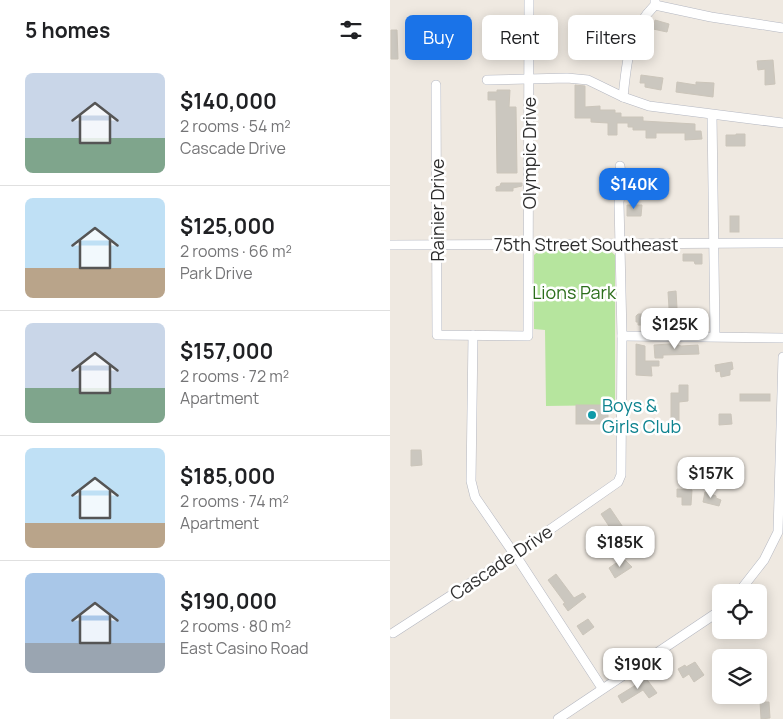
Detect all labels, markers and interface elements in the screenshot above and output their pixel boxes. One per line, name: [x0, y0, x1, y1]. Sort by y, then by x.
chip: Buy: [405, 15, 472, 60]
chip: Rent: [482, 15, 558, 60]
chip: Filters: [568, 15, 654, 60]
text: 5 homes: [25, 16, 110, 44]
icon: filters: [337, 16, 365, 44]
text: $140,000: [180, 87, 277, 115]
icon: home: [65, 93, 125, 153]
street label: Olympic Drive: [517, 97, 541, 209]
text: 2 rooms · 54 m²: [180, 115, 291, 137]
text: Cascade Drive: [180, 137, 286, 159]
street label: Rainier Drive: [425, 158, 449, 262]
pin: $140K: [599, 168, 669, 210]
text: $140K: [610, 173, 658, 195]
text: $125,000: [180, 212, 275, 240]
icon: home: [65, 218, 125, 278]
street label: 75th Street Southeast: [494, 232, 678, 256]
text: 2 rooms · 66 m²: [180, 240, 292, 262]
text: Park Drive: [180, 262, 253, 284]
park label: Lions Park: [532, 280, 617, 304]
pin: $125K: [640, 308, 710, 350]
text: $125K: [652, 313, 698, 335]
text: $157,000: [180, 337, 273, 365]
icon: home: [65, 343, 125, 403]
text: 2 rooms · 72 m²: [180, 365, 289, 387]
text: Apartment: [180, 387, 259, 409]
place label: Boys & Girls Club: [602, 393, 681, 438]
marker: Boys & Girls Club: [586, 409, 598, 421]
pin: $157K: [676, 456, 746, 499]
text: $185,000: [180, 462, 275, 490]
text: $157K: [688, 462, 734, 484]
icon: home: [65, 468, 125, 528]
text: 2 rooms · 74 m²: [180, 490, 289, 512]
text: Apartment: [180, 512, 259, 534]
street label: Cascade Drive: [445, 519, 557, 605]
pin: $185K: [585, 526, 655, 568]
text: $185K: [597, 531, 643, 553]
map controls: [712, 584, 767, 704]
button: locate: [712, 584, 767, 639]
text: $190,000: [180, 587, 277, 615]
icon: home: [65, 593, 125, 653]
text: 2 rooms · 80 m²: [180, 615, 291, 637]
text: East Casino Road: [180, 637, 309, 659]
pin: $190K: [603, 648, 673, 690]
button: layers: [712, 649, 767, 704]
text: $190K: [614, 653, 662, 675]

